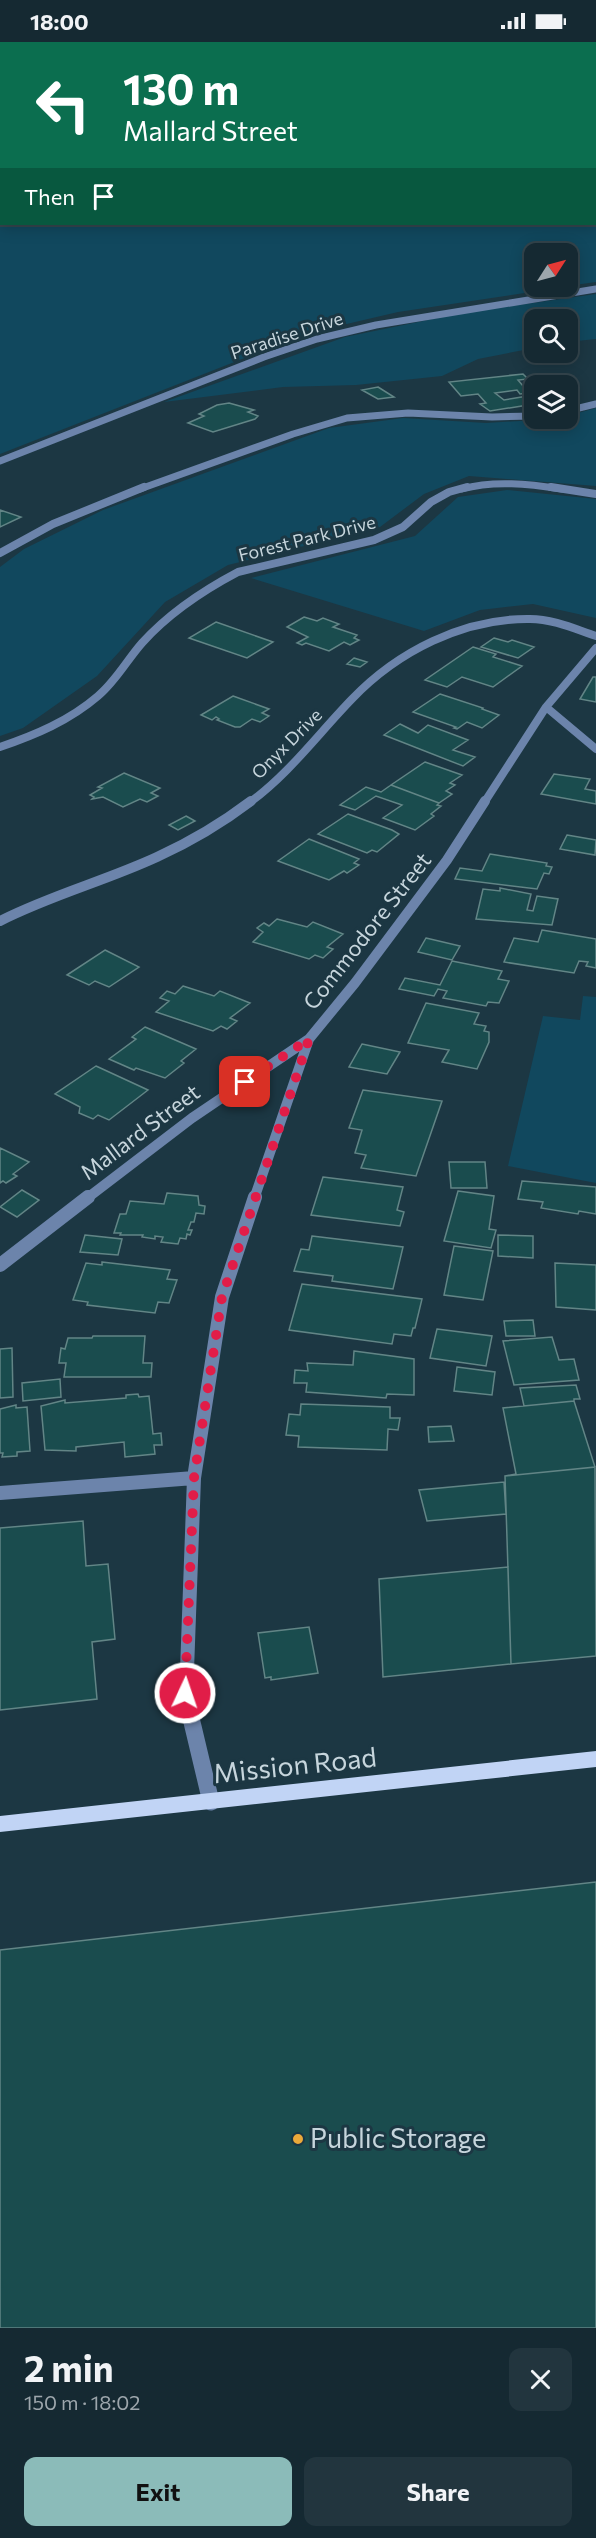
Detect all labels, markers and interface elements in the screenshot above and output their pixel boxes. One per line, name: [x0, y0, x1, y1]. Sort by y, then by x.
text: 18:00: [30, 8, 89, 35]
text: 130 m: [123, 62, 239, 114]
icon: left: [24, 66, 102, 144]
text: Mallard Street: [123, 114, 298, 147]
icon: arrive: [87, 180, 120, 213]
text: Then: [24, 183, 75, 210]
north arrow: [524, 243, 578, 297]
map controls: [524, 243, 578, 429]
street label: Paradise Drive: [228, 307, 346, 364]
button: search: [524, 309, 578, 363]
button: layers: [524, 375, 578, 429]
street label: Forest Park Drive: [236, 510, 378, 566]
street label: Onyx Drive: [246, 703, 326, 783]
street label: Commodore Street: [297, 847, 436, 1015]
pin: [219, 1056, 270, 1107]
icon: arrive: [228, 1065, 261, 1098]
street label: Mallard Street: [75, 1078, 205, 1185]
position arrow: [153, 1661, 217, 1725]
street label: Mission Road: [212, 1740, 378, 1789]
place label: Public Storage: [310, 2121, 486, 2154]
marker: Public Storage: [291, 2132, 305, 2146]
text: 2 min: [24, 2345, 114, 2389]
button: close: [509, 2348, 572, 2411]
text: 150 m · 18:02: [24, 2390, 140, 2414]
button: Exit: [24, 2457, 292, 2526]
button: Share: [304, 2457, 572, 2526]

